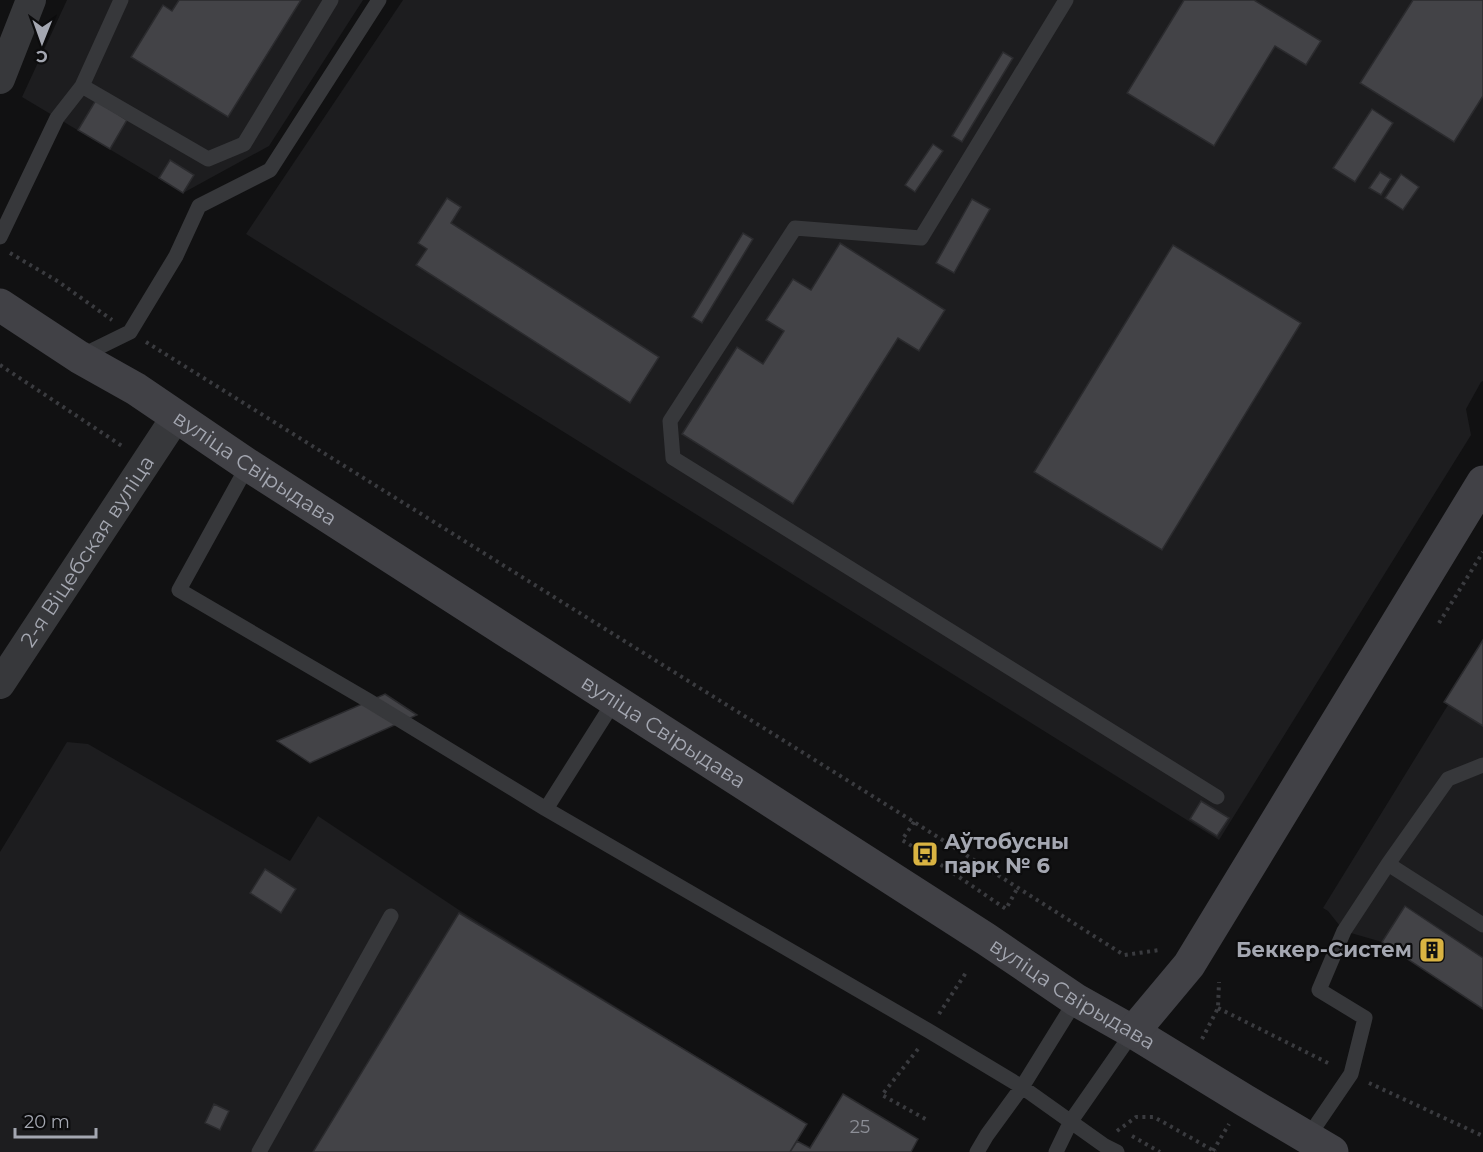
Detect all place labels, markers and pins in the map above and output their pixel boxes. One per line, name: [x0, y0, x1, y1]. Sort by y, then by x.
place label: Аўтобусны парк № 6: [944, 829, 1069, 878]
bus stop icon: Аўтобусны парк № 6: [910, 839, 940, 869]
building icon: Беккер-Систем: [1417, 935, 1447, 965]
place label: Беккер-Систем: [1236, 937, 1412, 962]

